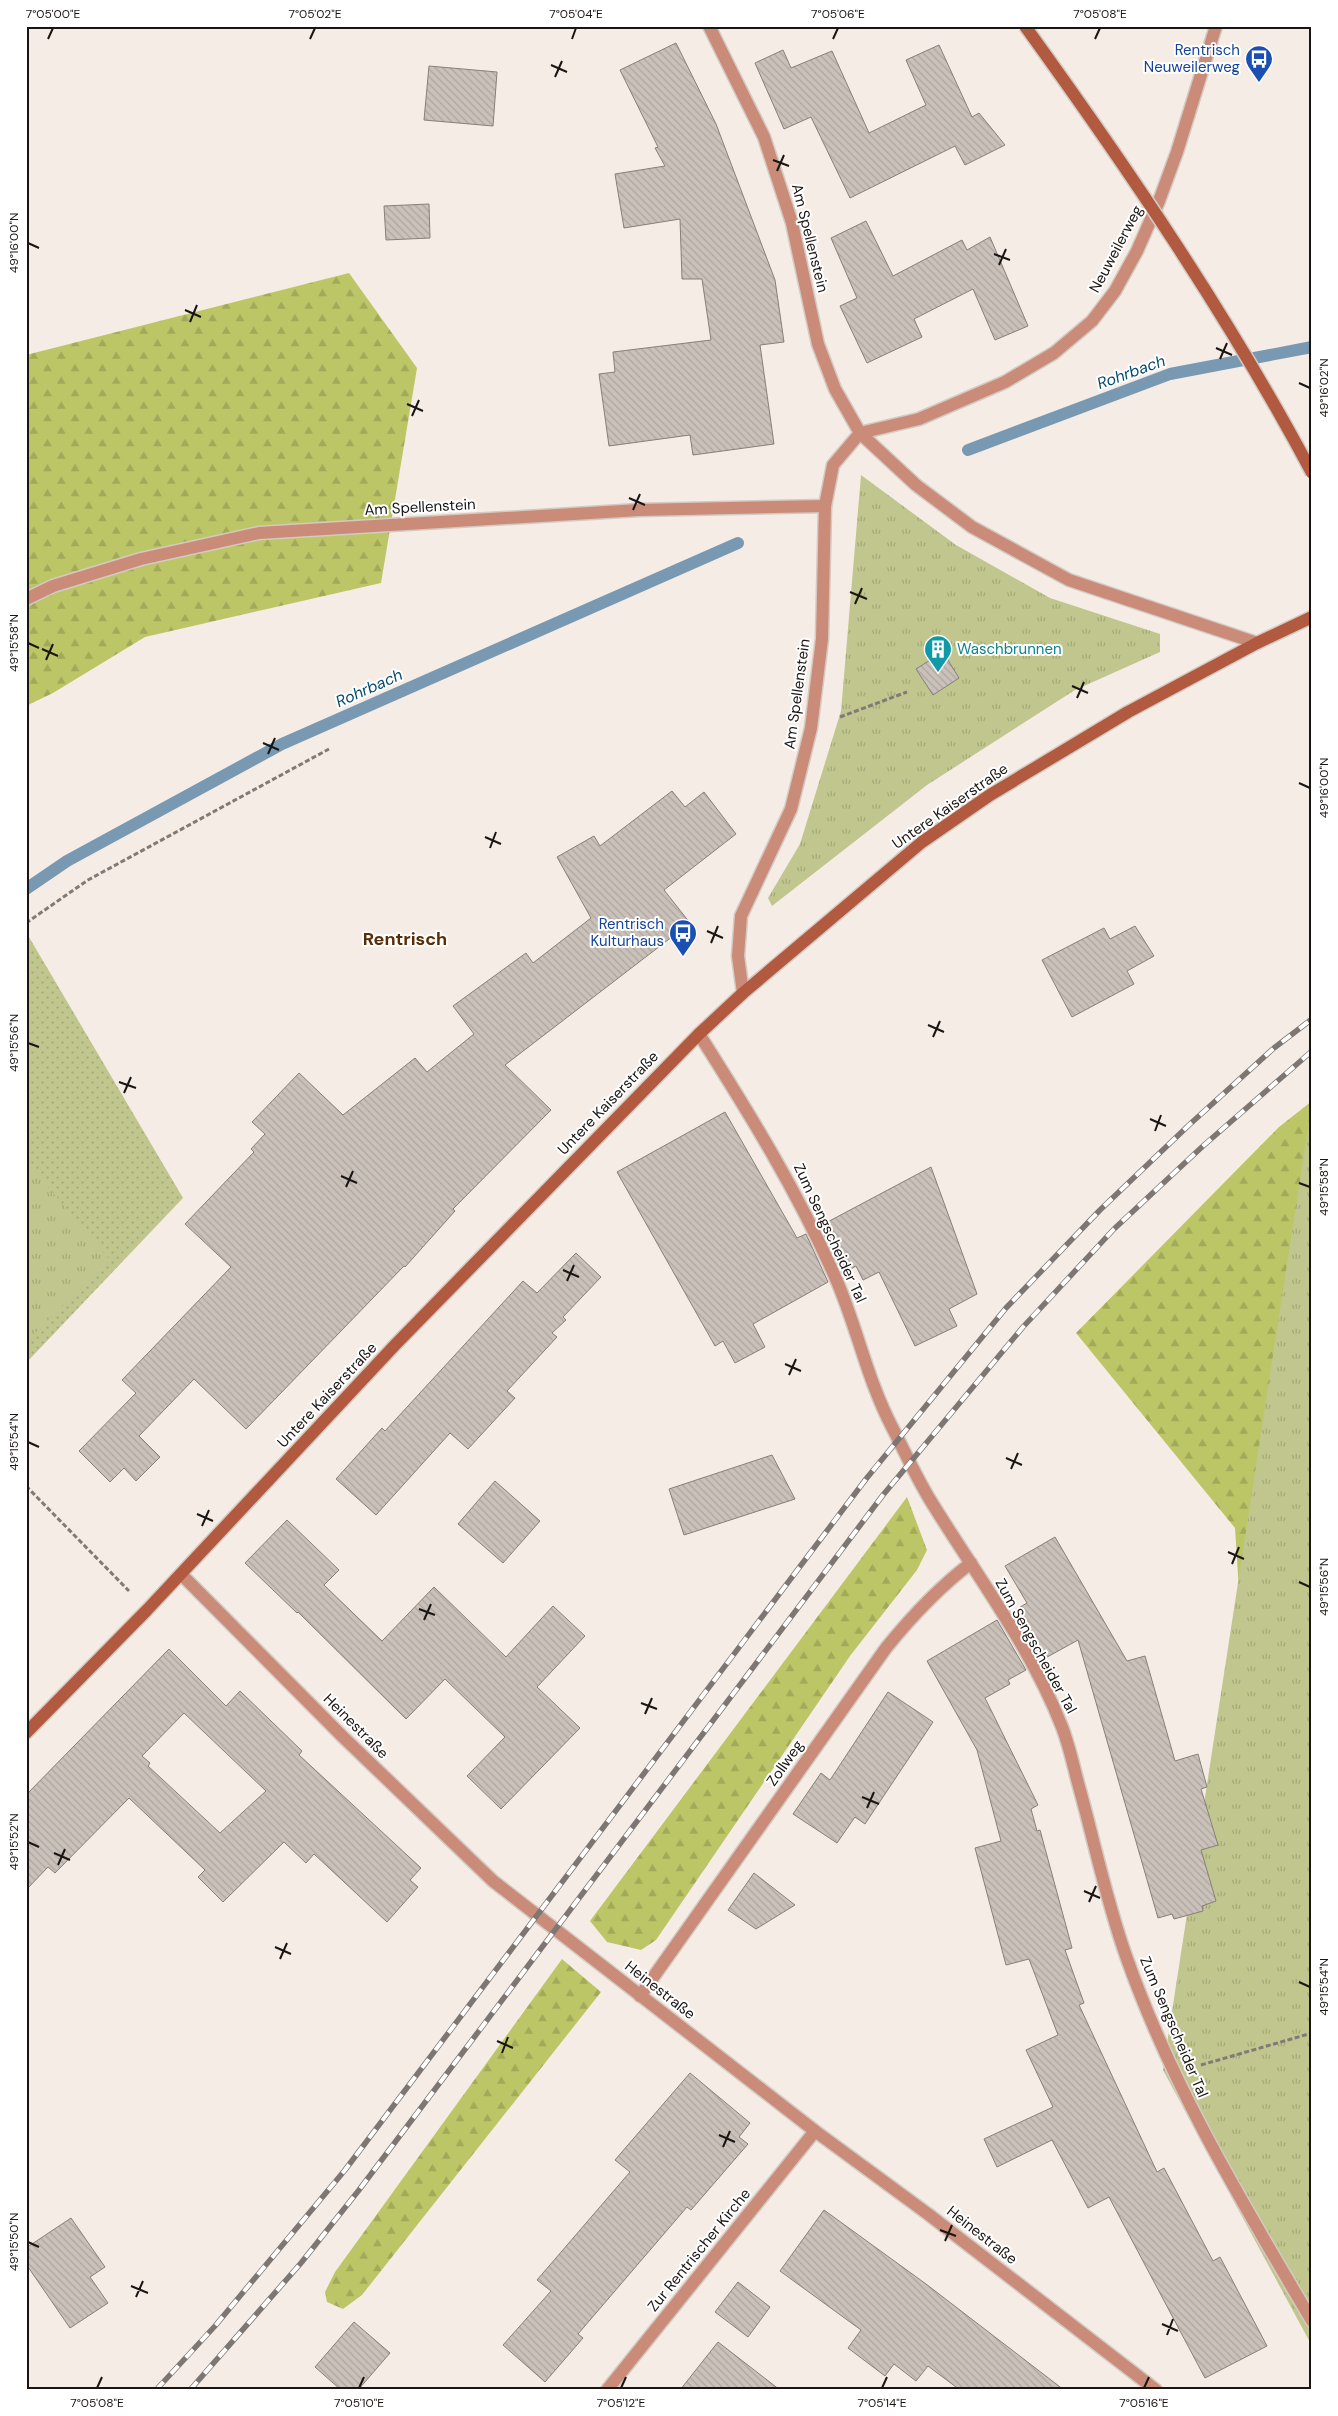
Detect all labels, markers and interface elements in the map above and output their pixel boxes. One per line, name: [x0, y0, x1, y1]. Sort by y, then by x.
text: 7°05'00"E: [26, 6, 80, 22]
text: 7°05'02"E: [288, 6, 342, 22]
text: 7°05'04"E: [549, 6, 603, 22]
text: 7°05'06"E: [811, 6, 865, 22]
text: 7°05'08"E: [1073, 6, 1127, 22]
place label: Rentrisch Neuweilerweg: [1144, 40, 1240, 77]
bus stop icon: Rentrisch Neuweilerweg: [1244, 44, 1274, 83]
street label: Am Spellenstein: [787, 182, 833, 294]
street label: Neuweilerweg: [1085, 202, 1147, 296]
text: 49°16'00"N: [6, 213, 22, 273]
water label: Rohrbach: [1094, 350, 1168, 394]
text: 49°16'02"N: [1316, 359, 1332, 417]
street label: Am Spellenstein: [364, 494, 476, 520]
text: 49°15'58"N: [6, 614, 22, 672]
building icon: Waschbrunnen: [923, 634, 953, 673]
street label: Am Spellenstein: [779, 637, 815, 751]
place label: Waschbrunnen: [957, 639, 1062, 659]
water label: Rohrbach: [332, 664, 406, 712]
street label: Untere Kaiserstraße: [888, 758, 1012, 854]
text: 49°16'00"N: [1316, 758, 1332, 818]
place label: Rentrisch Kulturhaus: [591, 914, 664, 951]
bus stop icon: Rentrisch Kulturhaus: [668, 918, 698, 957]
district label: Rentrisch: [363, 927, 447, 951]
text: 49°15'56"N: [6, 1014, 22, 1072]
street label: Untere Kaiserstraße: [553, 1047, 663, 1159]
text: 49°15'58"N: [1316, 1158, 1332, 1216]
street label: Zum Sengscheider Tal: [789, 1160, 871, 1306]
street label: Untere Kaiserstraße: [273, 1338, 381, 1452]
text: 49°15'54"N: [6, 1413, 22, 1471]
text: 49°15'56"N: [1316, 1558, 1332, 1616]
street label: Zum Sengscheider Tal: [991, 1575, 1081, 1717]
street label: Heinestraße: [319, 1689, 393, 1763]
street label: Zollweg: [762, 1736, 808, 1790]
text: 49°15'52"N: [6, 1813, 22, 1871]
street label: Zum Sengscheider Tal: [1135, 1953, 1213, 2101]
street label: Heinestraße: [621, 1956, 699, 2024]
text: 49°15'54"N: [1316, 1958, 1332, 2016]
street label: Zur Rentrischer Kirche: [643, 2184, 755, 2316]
street label: Heinestraße: [943, 2201, 1021, 2269]
text: 49°15'50"N: [6, 2213, 22, 2271]
text: 7°05'08"E: [70, 2395, 124, 2411]
text: 7°05'10"E: [334, 2395, 384, 2411]
text: 7°05'12"E: [597, 2395, 646, 2411]
text: 7°05'14"E: [857, 2395, 907, 2411]
text: 7°05'16"E: [1119, 2395, 1169, 2411]

